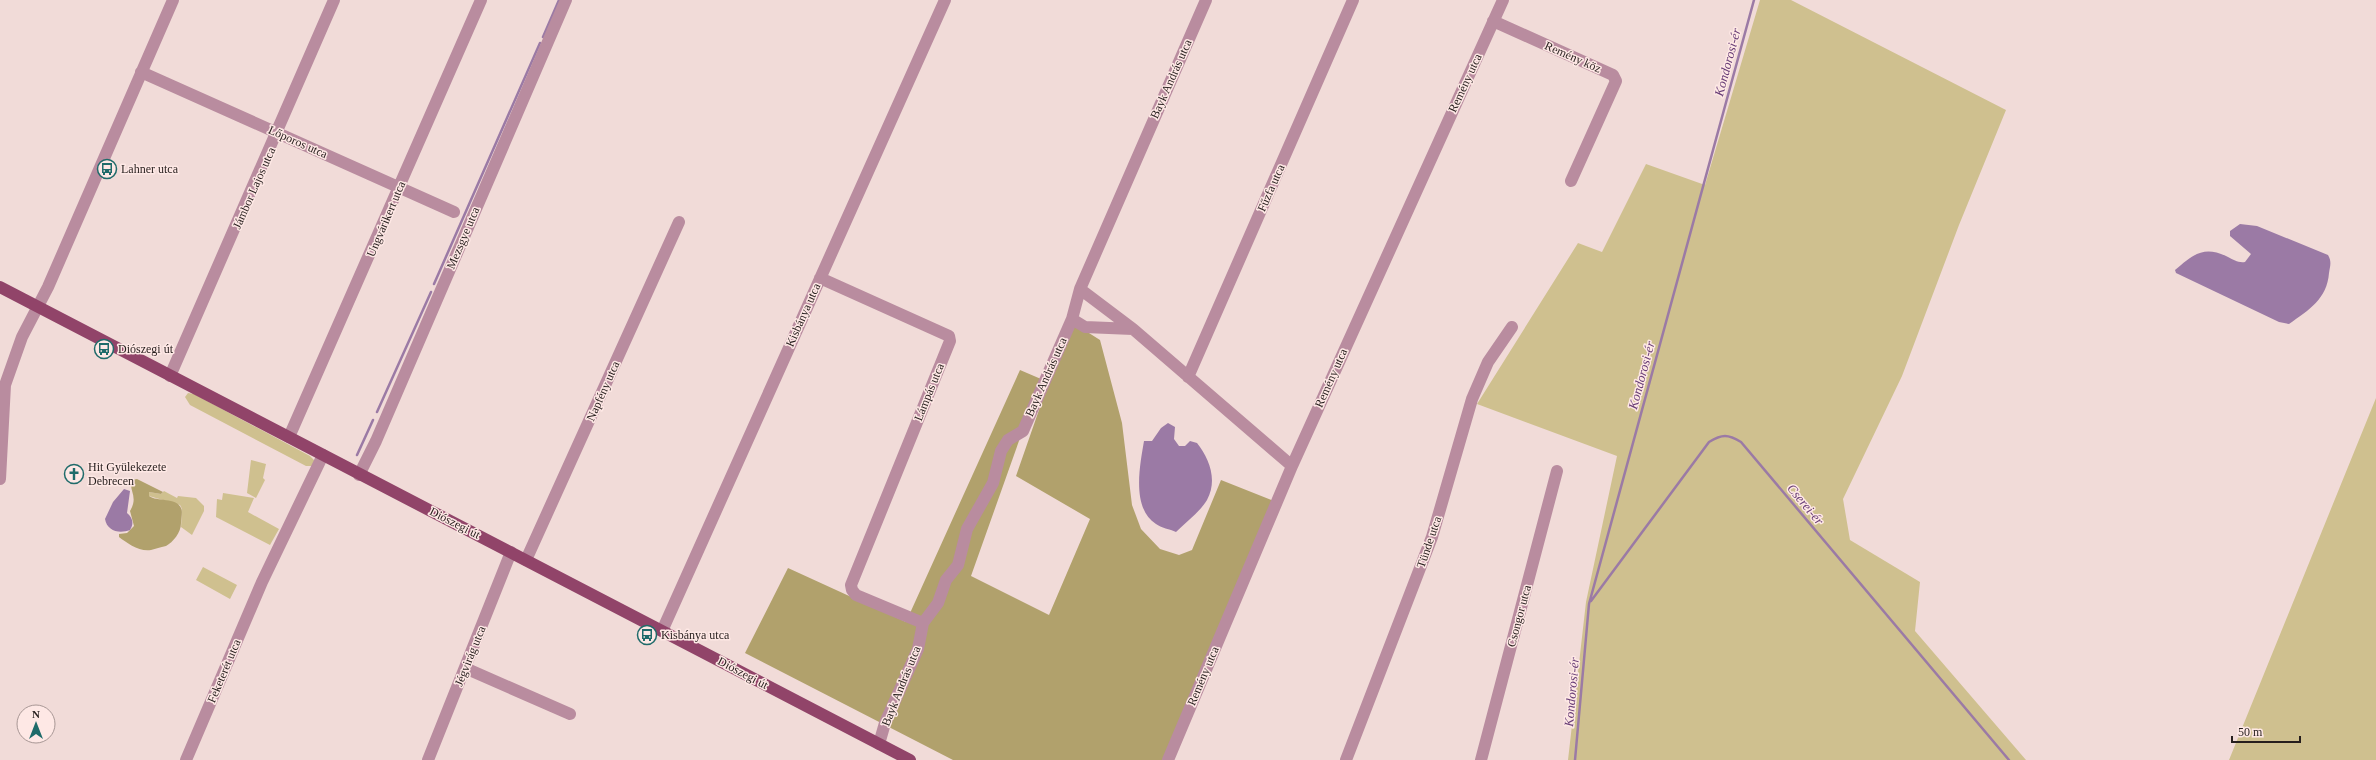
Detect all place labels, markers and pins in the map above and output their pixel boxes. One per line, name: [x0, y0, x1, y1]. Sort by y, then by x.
bus stop icon: Lahner utca: [96, 158, 118, 180]
place label: Lahner utca: [121, 162, 179, 176]
bus stop icon: Diószegi út: [93, 338, 115, 360]
place label: Diószegi út: [118, 342, 174, 356]
place label: Hit Gyülekezete Debrecen: [88, 460, 166, 488]
church icon: Hit Gyülekezete Debrecen: [63, 463, 85, 485]
bus stop icon: Kisbánya utca: [636, 624, 658, 646]
place label: Kisbánya utca: [661, 628, 730, 642]

